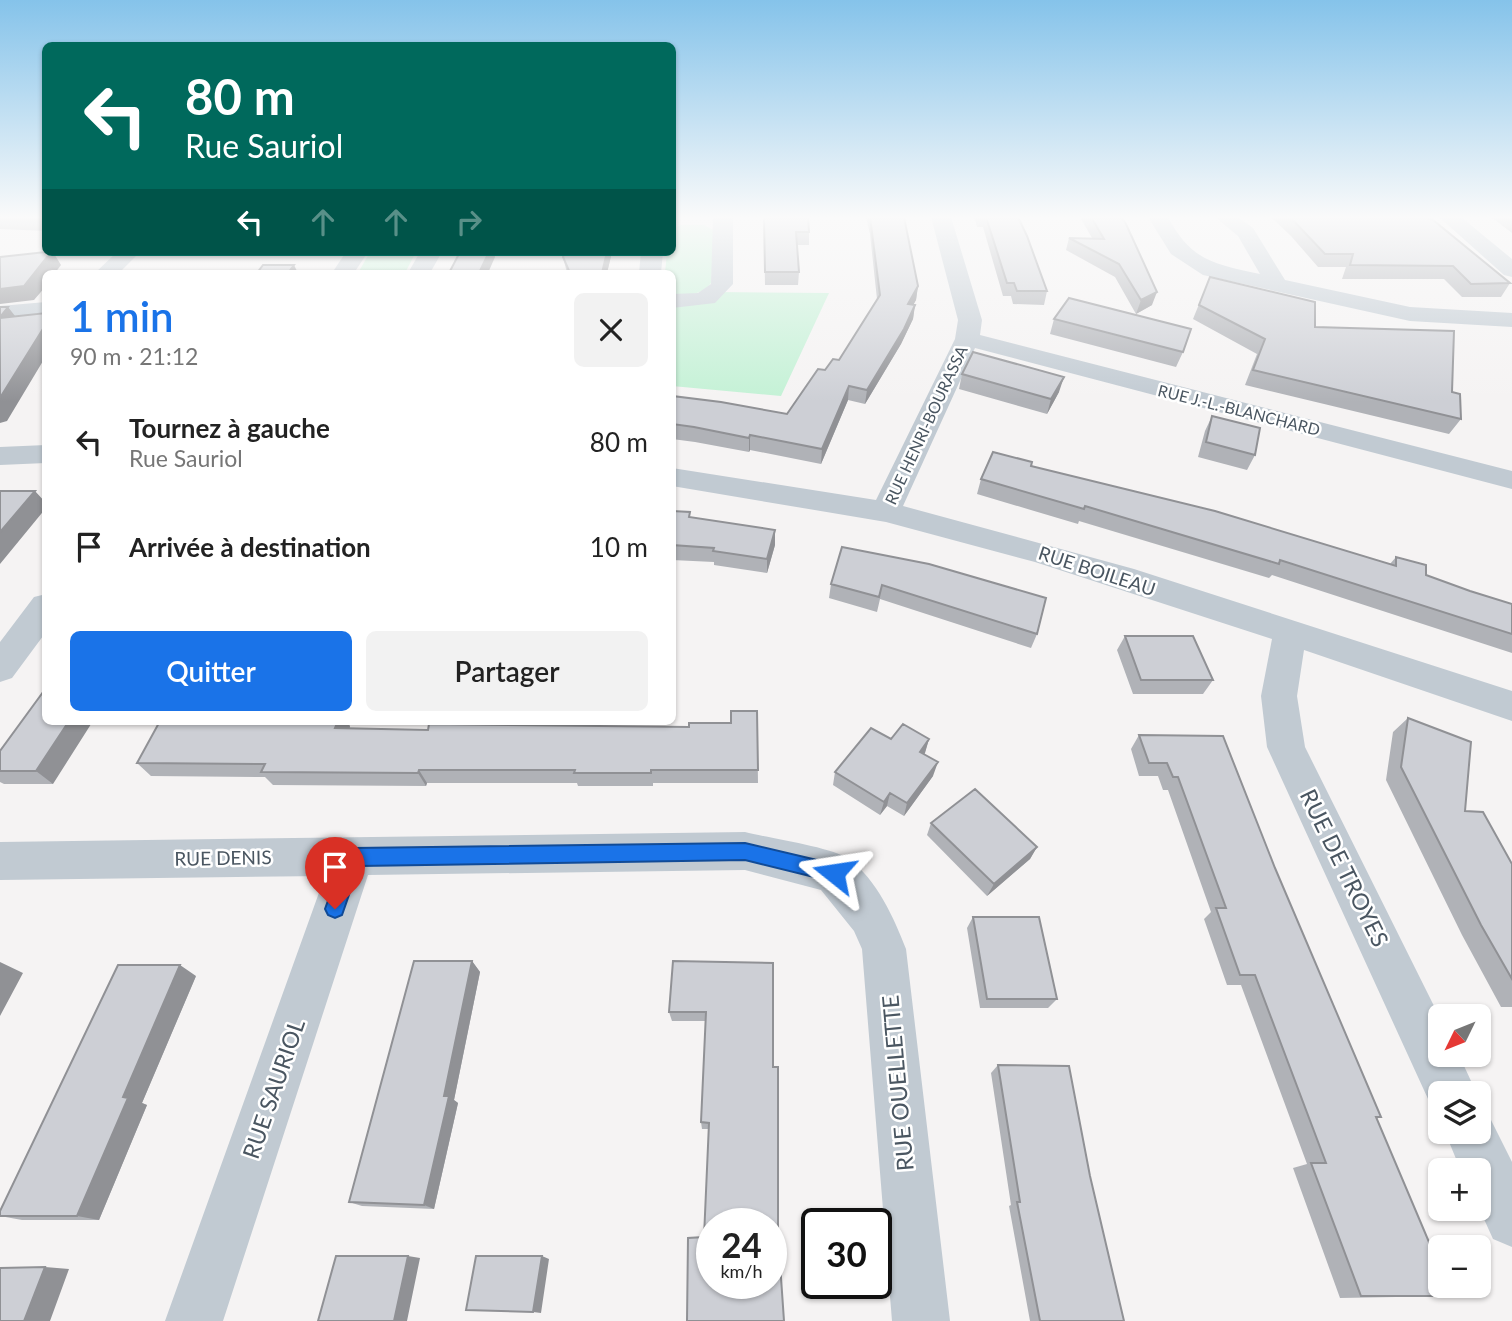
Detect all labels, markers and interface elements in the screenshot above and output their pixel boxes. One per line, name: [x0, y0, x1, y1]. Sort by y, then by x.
text: 80 m: [185, 67, 295, 125]
icon: left: [70, 70, 161, 161]
text: Rue Sauriol: [185, 126, 343, 165]
icon: left: [231, 203, 269, 241]
icon: ahead: [304, 203, 342, 241]
icon: ahead: [377, 203, 415, 241]
icon: right: [450, 203, 488, 241]
text: 1 min: [70, 291, 174, 341]
button: close: [574, 293, 648, 367]
text: 90 m · 21:12: [70, 342, 198, 370]
street label: RUE HENRI-BOURASSA: [880, 342, 971, 507]
street label: RUE J.-L.-BLANCHARD: [1156, 380, 1322, 439]
text: Tournez à gauche: [129, 412, 330, 444]
icon: left: [70, 423, 108, 461]
text: 80 m: [590, 426, 648, 458]
text: Rue Sauriol: [129, 444, 243, 472]
icon: arrive: [70, 528, 108, 566]
text: Arrivée à destination: [129, 531, 371, 563]
text: 10 m: [590, 531, 648, 563]
street label: RUE BOILEAU: [1036, 541, 1159, 600]
button: Quitter: [70, 631, 352, 711]
button: Partager: [366, 631, 648, 711]
street label: RUE DE TROYES: [1295, 784, 1395, 951]
position arrow: [797, 836, 871, 910]
pin: [305, 837, 365, 909]
street label: RUE DENIS: [174, 845, 272, 870]
icon: arrive: [316, 848, 354, 886]
street label: RUE OUELLETTE: [875, 994, 919, 1172]
north arrow: [1428, 1004, 1491, 1068]
map controls: [1428, 1004, 1491, 1298]
street label: RUE SAURIOL: [236, 1015, 310, 1162]
button: layers: [1428, 1081, 1491, 1144]
button: +: [1428, 1158, 1491, 1221]
speed limit sign: 30: [801, 1208, 892, 1299]
text: 24: [721, 1223, 762, 1265]
button: −: [1428, 1235, 1491, 1298]
text: km/h: [720, 1260, 763, 1282]

